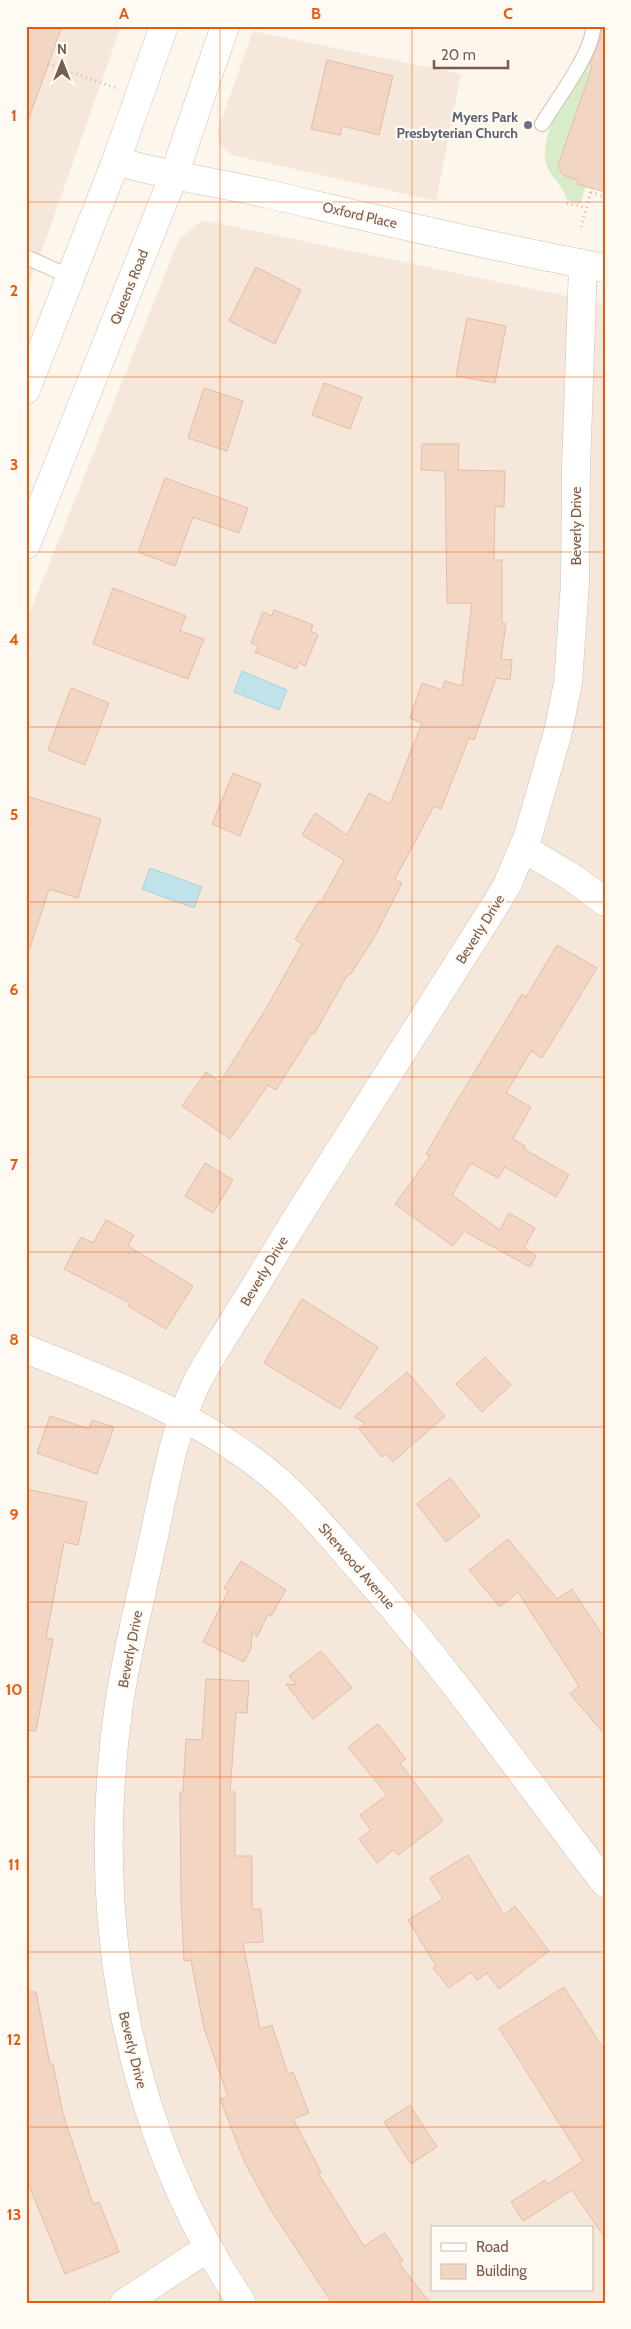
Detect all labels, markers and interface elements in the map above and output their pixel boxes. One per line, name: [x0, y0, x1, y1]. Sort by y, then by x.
text: A: [119, 4, 129, 23]
text: B: [311, 4, 321, 23]
text: C: [503, 4, 513, 23]
north arrow: [38, 38, 88, 88]
scale bar: [434, 38, 507, 70]
text: N: [57, 40, 67, 58]
text: 20 m: [441, 46, 476, 64]
text: 1: [11, 106, 17, 125]
place label: Myers Park Presbyterian Church: [396, 108, 518, 142]
marker: Myers Park Presbyterian Church: [522, 119, 534, 131]
street label: Oxford Place: [321, 198, 399, 232]
street label: Queens Road: [106, 247, 152, 327]
text: 2: [10, 281, 18, 300]
text: 3: [10, 455, 18, 474]
street label: Beverly Drive: [567, 487, 585, 565]
text: 4: [9, 630, 19, 649]
text: 5: [10, 805, 18, 824]
street label: Beverly Drive: [452, 891, 508, 967]
text: 6: [10, 980, 19, 999]
text: 7: [10, 1155, 19, 1174]
street label: Beverly Drive: [236, 1233, 292, 1309]
text: 8: [9, 1330, 19, 1349]
text: 9: [10, 1505, 19, 1524]
street label: Sherwood Avenue: [315, 1519, 399, 1613]
street label: Beverly Drive: [114, 1609, 146, 1689]
text: 10: [5, 1680, 23, 1699]
text: 11: [8, 1855, 20, 1874]
street label: Beverly Drive: [115, 2010, 151, 2090]
text: 12: [7, 2030, 21, 2049]
text: 13: [7, 2205, 21, 2224]
legend: [431, 2226, 594, 2292]
text: Road: [476, 2238, 509, 2256]
text: Building: [476, 2262, 527, 2280]

